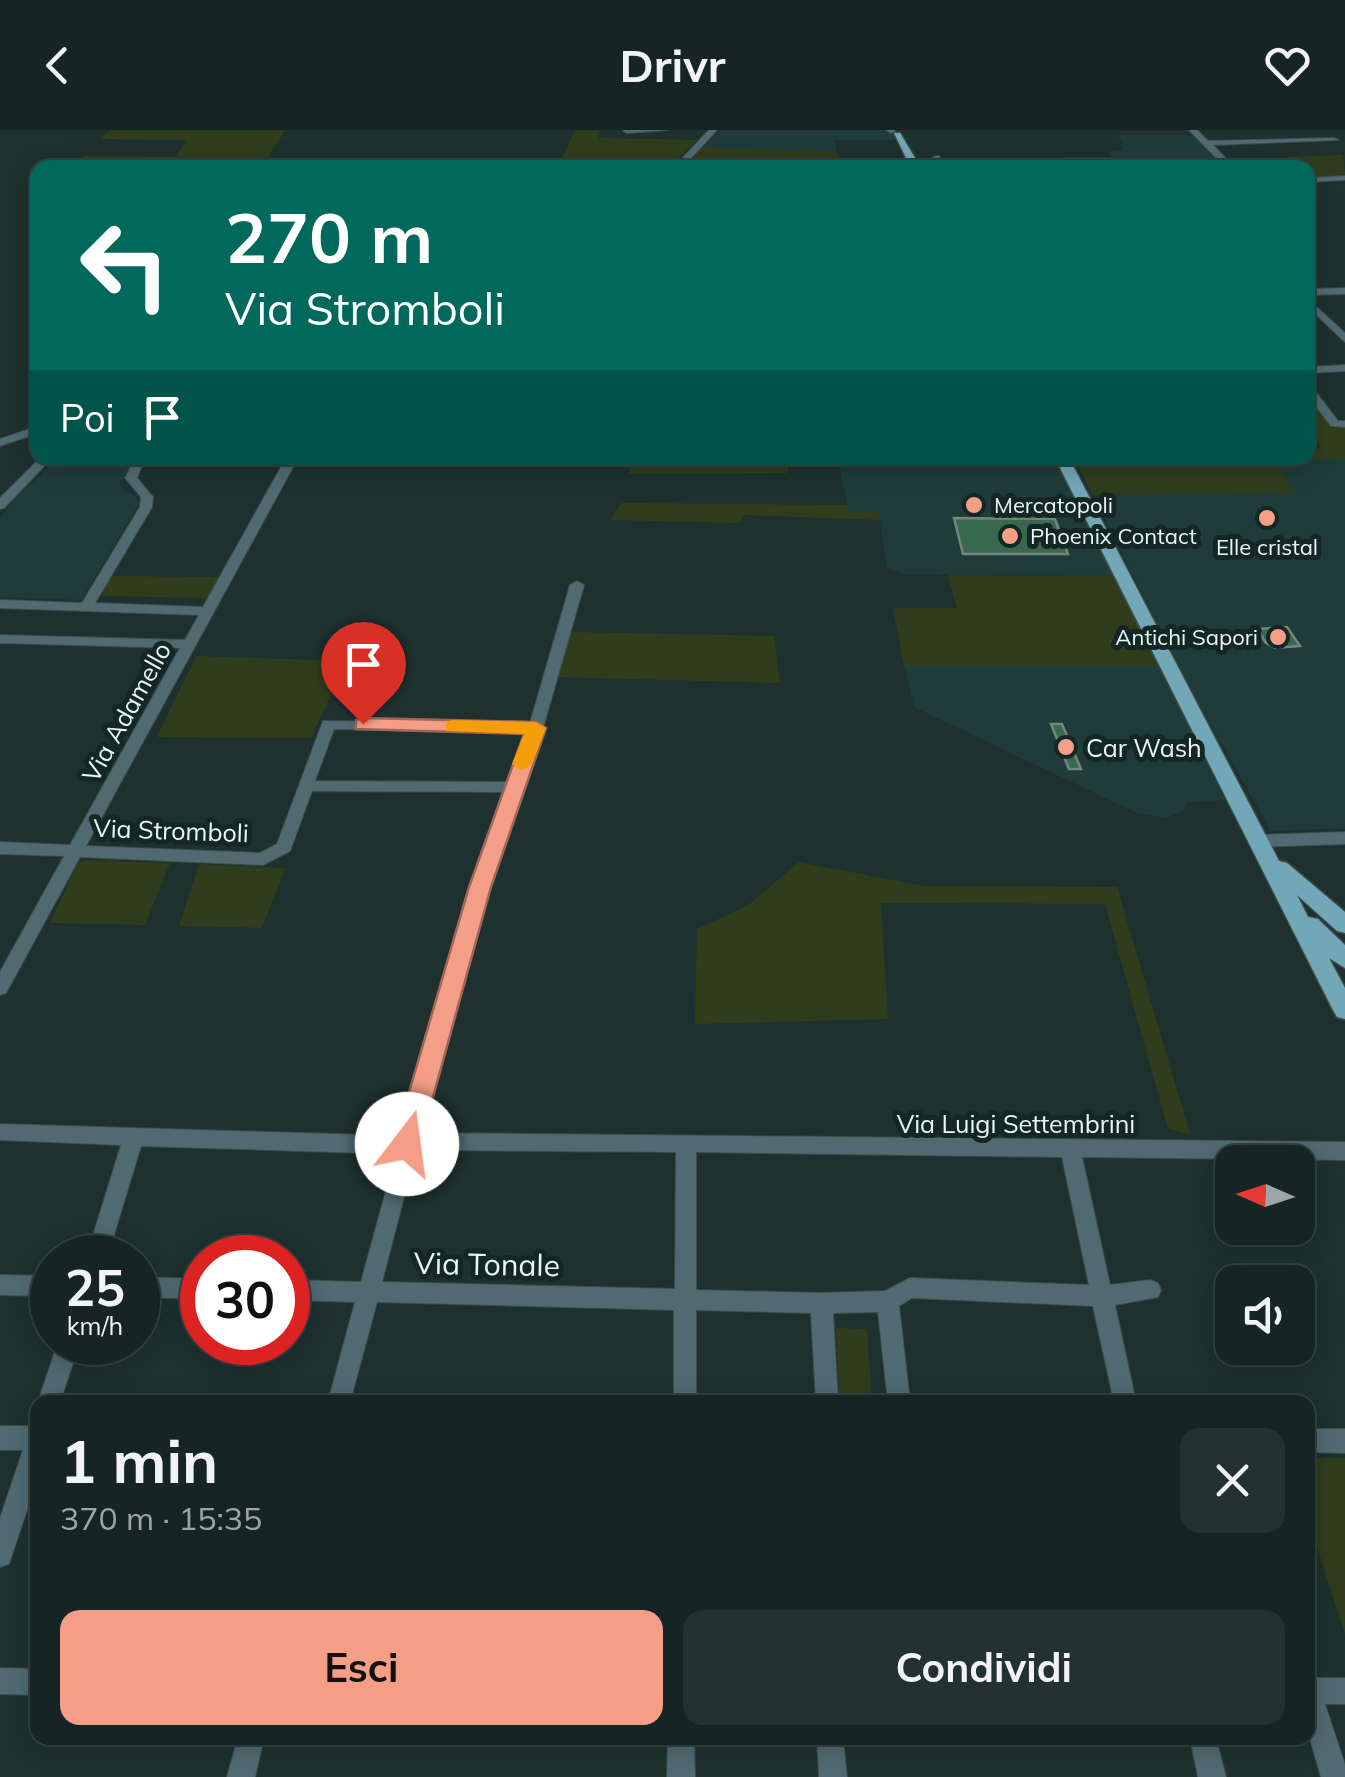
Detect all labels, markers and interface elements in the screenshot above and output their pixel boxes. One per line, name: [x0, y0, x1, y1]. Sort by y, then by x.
text: Drivr: [620, 37, 725, 93]
icon: back: [30, 38, 85, 93]
icon: heart: [1260, 38, 1315, 93]
text: 270 m: [225, 193, 433, 281]
icon: left: [60, 200, 190, 330]
text: Via Stromboli: [225, 280, 505, 336]
icon: arrive: [135, 390, 190, 445]
text: Poi: [60, 394, 115, 442]
place label: Mercatopoli: [994, 491, 1113, 519]
marker: Mercatopoli: [963, 494, 985, 516]
marker: Elle cristal: [1256, 507, 1278, 529]
place label: Phoenix Contact: [1030, 522, 1197, 550]
marker: Phoenix Contact: [999, 525, 1021, 547]
place label: Elle cristal: [1216, 533, 1318, 561]
pin: [321, 622, 406, 725]
place label: Antichi Sapori: [1115, 623, 1258, 651]
marker: Antichi Sapori: [1267, 626, 1289, 648]
street label: Via Adamello: [75, 637, 177, 787]
icon: arrive: [336, 637, 391, 692]
place label: Car Wash: [1086, 732, 1202, 763]
marker: Car Wash: [1055, 736, 1077, 758]
street label: Via Stromboli: [93, 812, 249, 848]
position arrow: [355, 1092, 459, 1196]
street label: Via Luigi Settembrini: [897, 1108, 1135, 1139]
north arrow: [1215, 1145, 1315, 1245]
map controls: [1215, 1145, 1315, 1365]
speed limit sign: 30: [180, 1235, 310, 1365]
street label: Via Tonale: [414, 1244, 560, 1284]
text: 25: [65, 1256, 125, 1319]
button: sound: [1215, 1265, 1315, 1365]
text: km/h: [67, 1310, 123, 1341]
text: 1 min: [60, 1423, 218, 1498]
button: close: [1180, 1428, 1285, 1533]
text: 370 m · 15:35: [60, 1498, 262, 1538]
button: Esci: [60, 1610, 663, 1725]
button: Condividi: [683, 1610, 1285, 1725]

